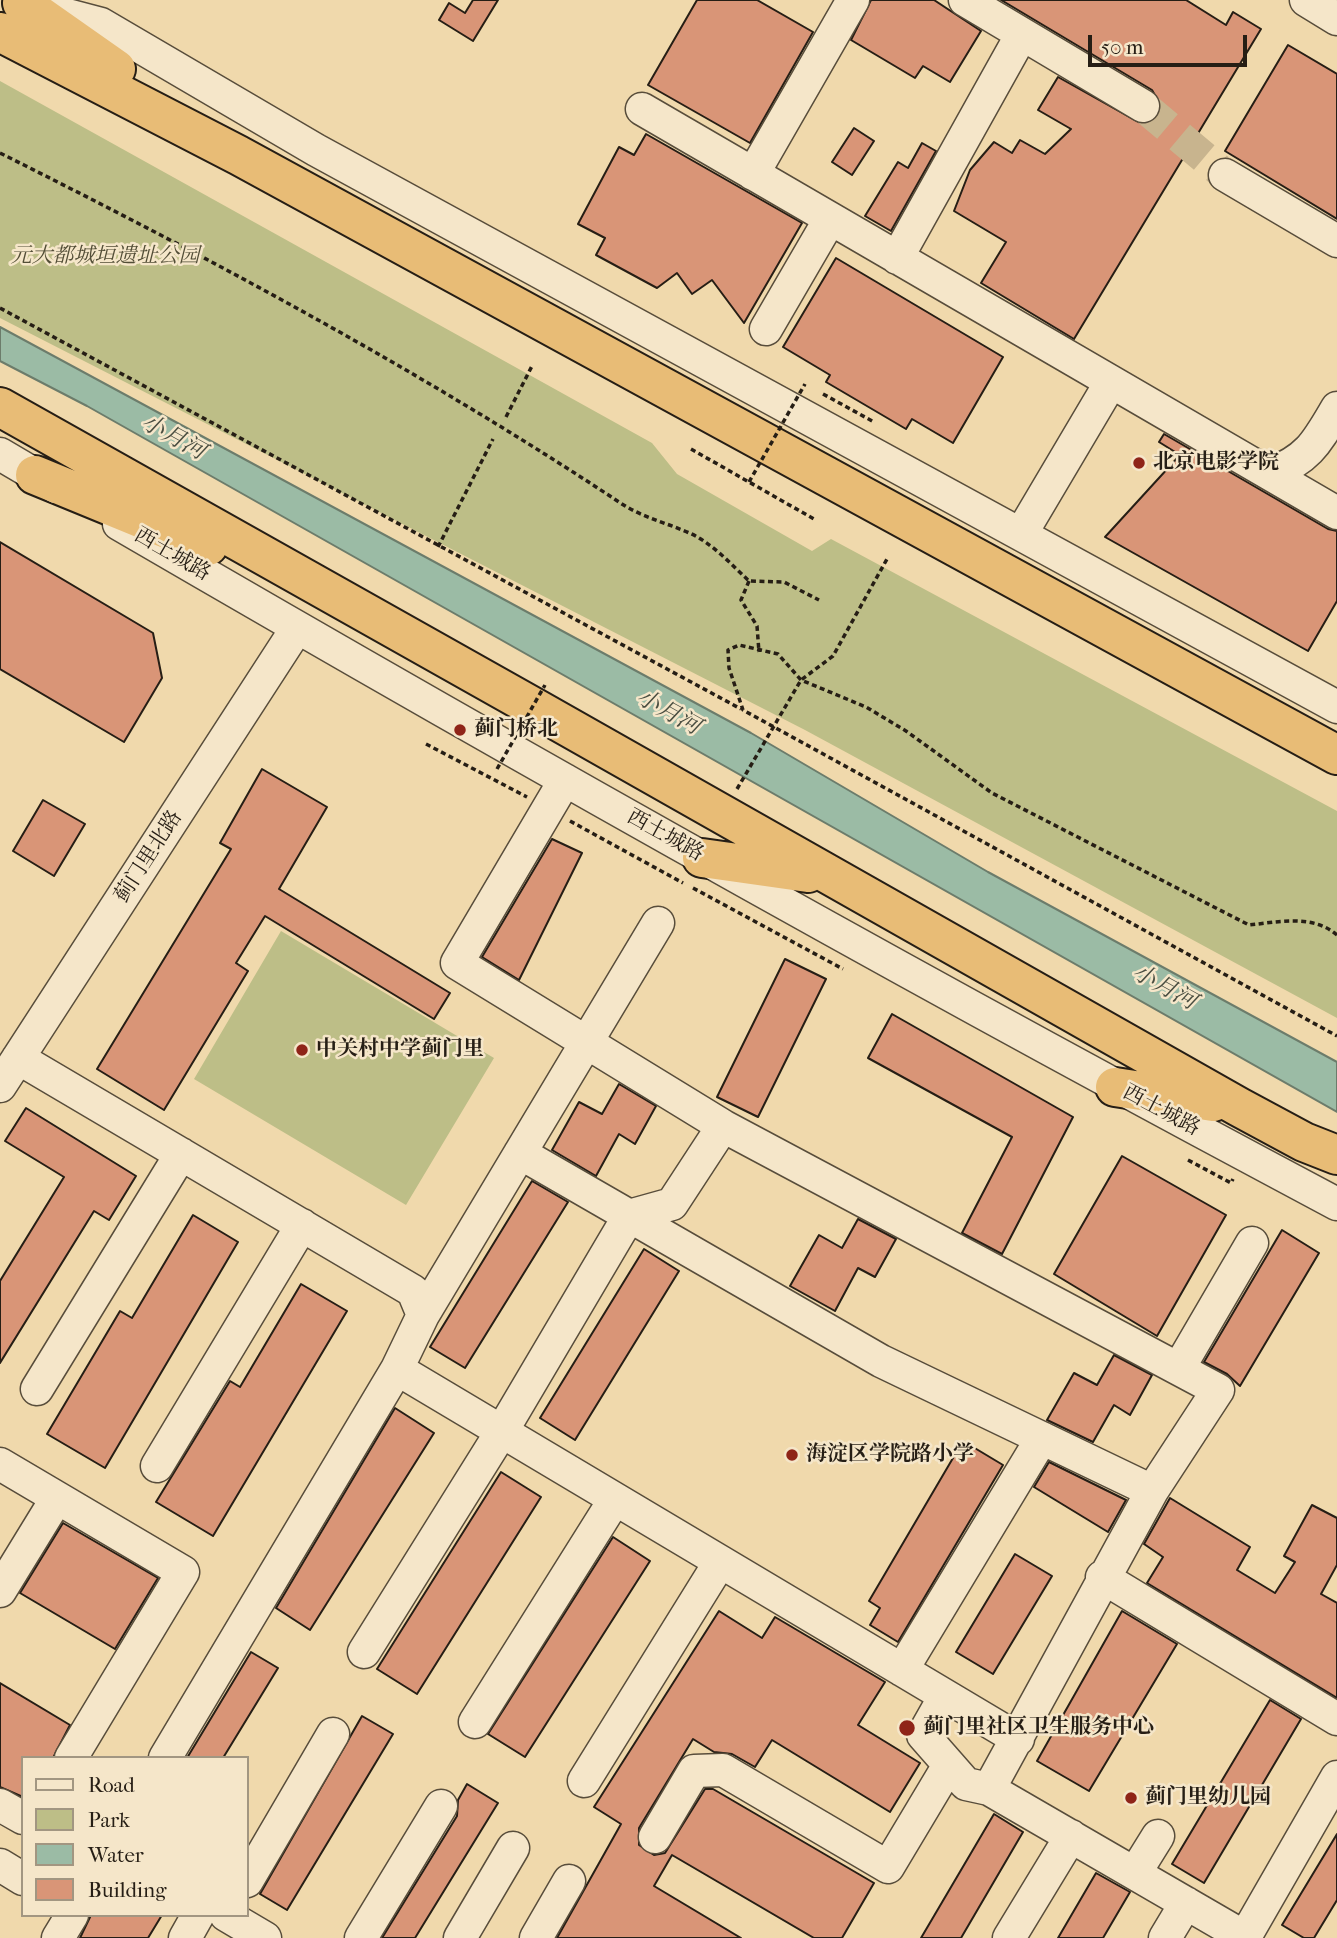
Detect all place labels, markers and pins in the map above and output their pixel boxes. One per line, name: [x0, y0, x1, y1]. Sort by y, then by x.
place label: 北京电影学院: [1153, 450, 1279, 476]
marker: 北京电影学院: [1131, 455, 1147, 471]
place label: 蓟门桥北: [474, 717, 558, 743]
marker: 蓟门桥北: [452, 722, 468, 738]
place label: 中关村中学蓟门里: [316, 1037, 484, 1063]
marker: 中关村中学蓟门里: [294, 1042, 310, 1058]
place label: 海淀区学院路小学: [806, 1442, 974, 1468]
marker: 海淀区学院路小学: [784, 1447, 800, 1463]
place label: 蓟门里社区卫生服务中心: [923, 1715, 1154, 1741]
marker: 蓟门里社区卫生服务中心: [897, 1718, 917, 1738]
place label: 蓟门里幼儿园: [1145, 1785, 1271, 1811]
marker: 蓟门里幼儿园: [1123, 1790, 1139, 1806]

